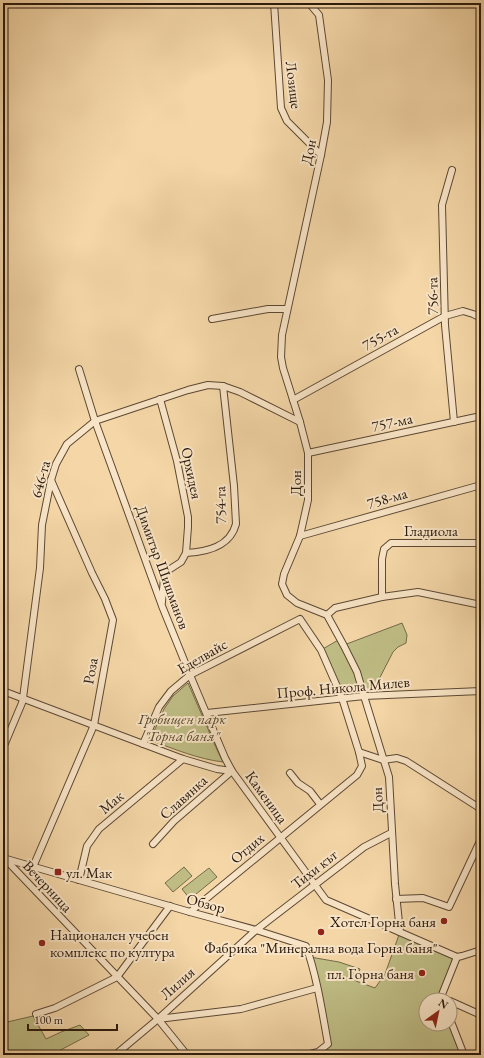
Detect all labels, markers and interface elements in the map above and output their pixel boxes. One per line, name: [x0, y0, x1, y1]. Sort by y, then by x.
street label: Лозище: [282, 60, 306, 110]
street label: Дон: [296, 137, 320, 167]
street label: 756-та: [422, 277, 442, 315]
street label: 755-та: [359, 320, 401, 354]
street label: 757-ма: [370, 408, 414, 436]
street label: Орхидея: [177, 445, 207, 501]
street label: 646-та: [26, 458, 54, 500]
street label: Дон: [286, 470, 305, 496]
street label: 758-ма: [365, 483, 409, 513]
street label: 754-та: [210, 486, 230, 524]
street label: Димитър Шишманов: [132, 502, 194, 632]
street label: Гладиола: [404, 521, 458, 540]
street label: Еделвайс: [174, 634, 230, 678]
street label: Роза: [78, 656, 102, 686]
street label: Проф. Никола Милев: [276, 672, 410, 702]
park label: Гробищен парк "Горна баня": [137, 709, 227, 745]
street label: Каменица: [242, 767, 292, 827]
street label: Славянка: [155, 771, 211, 823]
street label: Мак: [95, 786, 127, 818]
street label: Дон: [367, 786, 387, 813]
street label: Отдих: [226, 828, 268, 868]
street label: Тихи кът: [287, 845, 341, 893]
street label: Вечерница: [19, 856, 77, 916]
place label: ул. Мак: [66, 863, 112, 882]
marker: ул. Мак: [53, 867, 63, 877]
street label: Обзор: [185, 889, 228, 917]
place label: Хотел Горна баня: [329, 912, 436, 931]
marker: Хотел Горна баня: [439, 916, 449, 926]
place label: Национален учебен комплекс по култура: [50, 925, 175, 961]
marker: Фабрика "Минерална вода Горна баня": [316, 927, 326, 937]
marker: Национален учебен комплекс по култура: [37, 938, 47, 948]
place label: Фабрика "Минерална вода Горна баня": [204, 938, 438, 957]
street label: Лилия: [156, 962, 199, 1004]
place label: пл. Горна баня: [327, 964, 414, 983]
marker: пл. Горна баня: [417, 968, 427, 978]
north arrow: [418, 992, 458, 1032]
text: N: [436, 995, 451, 1012]
scale bar: [28, 1006, 117, 1032]
text: 100 m: [34, 1012, 64, 1028]

